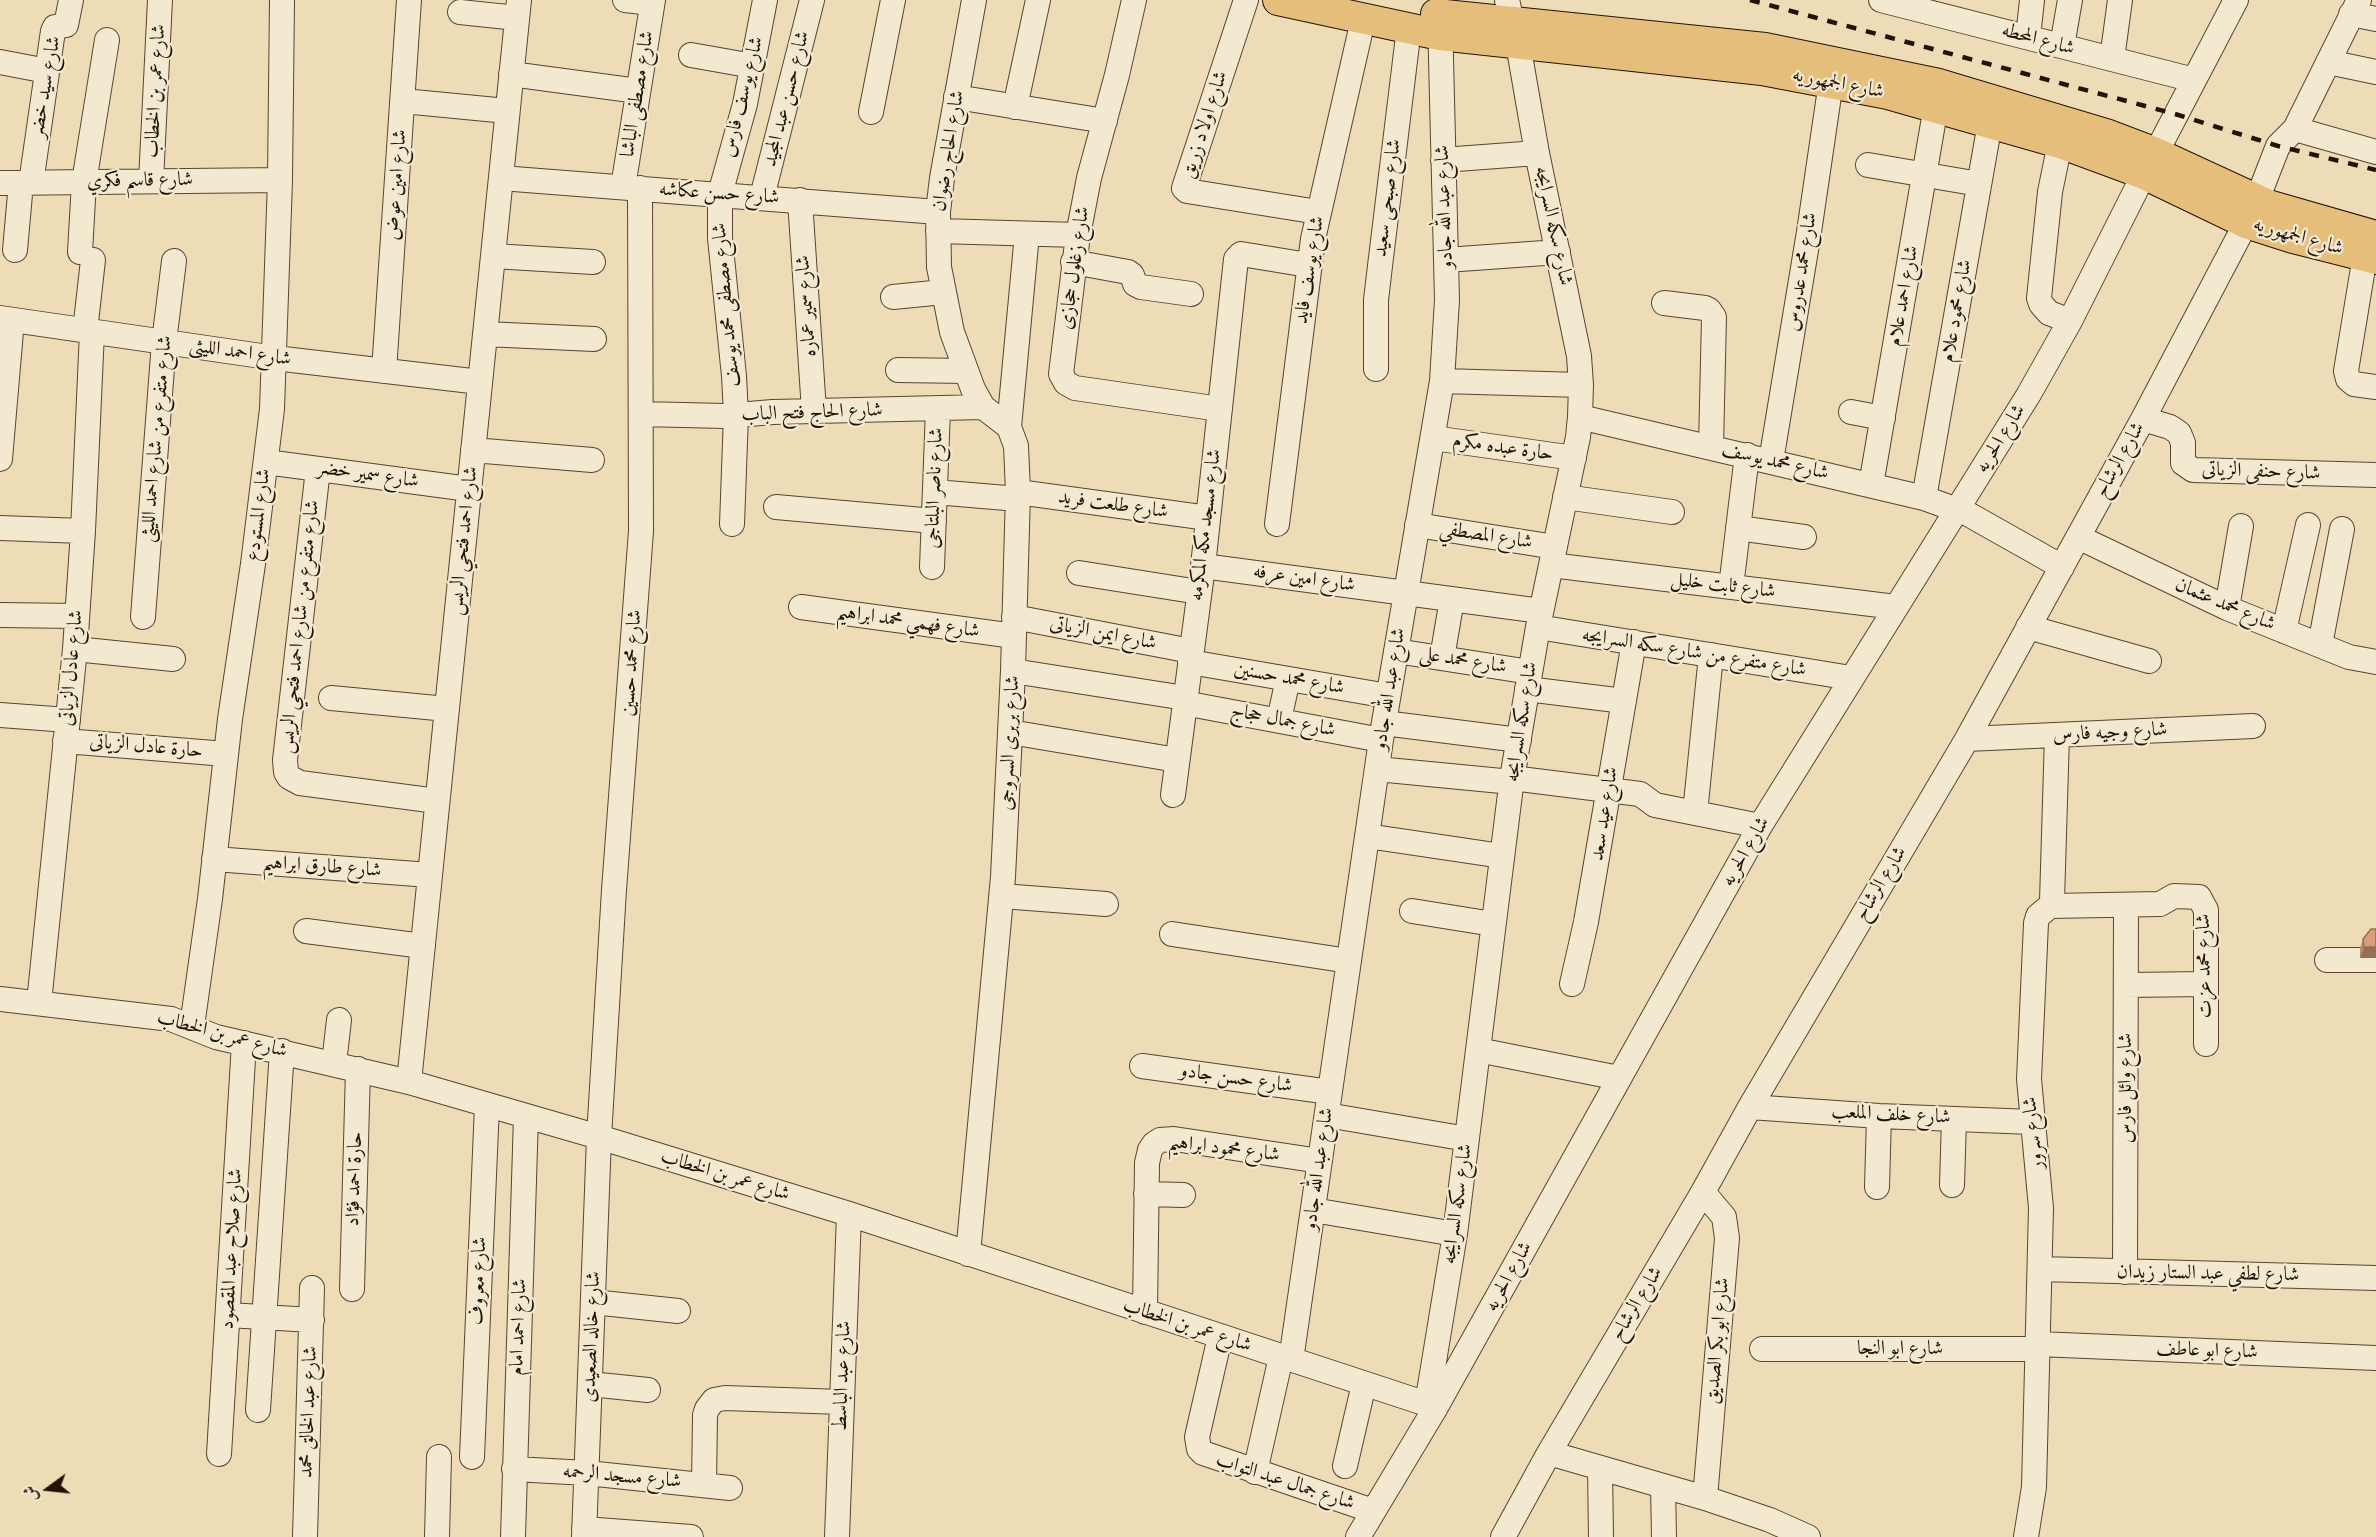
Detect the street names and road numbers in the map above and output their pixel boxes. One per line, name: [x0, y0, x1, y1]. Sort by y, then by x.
street label: شارع المحطه: [1999, 19, 2077, 61]
street label: شارع عمر بن الخطاب: [141, 23, 171, 159]
street label: شارع مصطفى الباشا: [616, 29, 660, 159]
street label: شارع حسن عبد المجيد: [759, 29, 815, 169]
street label: شارع سيد خضر: [25, 34, 67, 140]
street label: شارع يوسف فارس: [716, 34, 770, 160]
street label: شارع الجمهوريه: [1790, 63, 1886, 105]
street label: شارع اولاد زريق: [1176, 68, 1234, 182]
street label: شارع الحاج رضوان: [928, 89, 970, 213]
street label: شارع امين عوض: [381, 129, 413, 241]
street label: شارع صبحى سعيد: [1369, 138, 1407, 258]
street label: شارع عبد الله جادو: [1431, 145, 1459, 269]
street label: شارع سكه السرايجه: [1529, 164, 1577, 288]
street label: شارع قاسم فكري: [87, 168, 193, 194]
street label: شارع حسن عكاشه: [658, 178, 780, 210]
street label: شارع زغلول حجازى: [1054, 205, 1096, 331]
street label: شارع محمد عدروس: [1781, 211, 1823, 333]
street label: شارع الجمهوريه: [2250, 213, 2346, 261]
street label: شارع يوسف فايد: [1290, 214, 1330, 326]
street label: شارع مصطفى محمد يوسف: [708, 222, 746, 388]
street label: شارع احمد علام: [1883, 244, 1925, 348]
street label: شارع سمير عماره: [791, 254, 823, 358]
street label: شارع محمود علام: [1936, 258, 1978, 364]
street label: شارع متفرع من شارع احمد الليثى: [136, 334, 178, 544]
street label: شارع احمد الليثى: [187, 334, 293, 372]
street label: شارع الحاج فتح الباب: [741, 399, 883, 427]
street label: شارع الحريه: [1971, 400, 2031, 478]
street label: شارع الرشاح: [2090, 418, 2150, 502]
street label: شارع ناصر البلتاجى: [921, 427, 949, 549]
street label: حارة عبده مكرم: [1451, 429, 1555, 467]
street label: شارع محمد يوسف: [1719, 438, 1831, 486]
street label: شارع مسجد مكه المكرمه: [1185, 448, 1227, 602]
street label: شارع سمير خضر: [316, 456, 420, 494]
street label: شارع حنفى الزياتى: [2201, 458, 2321, 486]
street label: شارع احمد فتحي الريس: [444, 465, 484, 617]
street label: شارع المستودع: [241, 467, 277, 563]
street label: شارع طلعت فريد: [1057, 485, 1169, 525]
street label: شارع متفرع من شارع احمد فتحي الريس: [275, 499, 325, 755]
street label: شارع المصطفي: [1438, 517, 1534, 555]
street label: شارع امين عرفه: [1251, 560, 1357, 598]
street label: شارع ثابت خليل: [1669, 568, 1777, 604]
street label: شارع محمد عثمان: [2171, 573, 2279, 637]
street label: شارع فهمي محمد ابراهيم: [835, 600, 981, 644]
street label: شارع عادل الزياتى: [55, 609, 89, 727]
street label: شارع محمد حسين: [616, 609, 648, 717]
street label: شارع ايمن الزياتى: [1048, 612, 1158, 656]
street label: شارع متفرع من شارع سكه السرايجه: [1580, 623, 1808, 683]
street label: شارع عبد الله جادو: [1368, 626, 1412, 752]
street label: شارع محمد على: [1418, 642, 1508, 680]
street label: شارع محمد حسنين: [1232, 657, 1346, 701]
street label: شارع سكه السرايجه: [1501, 660, 1543, 784]
street label: شارع بربرى السروجى: [994, 675, 1026, 811]
street label: شارع جمال حجاج: [1229, 699, 1337, 743]
street label: شارع وجيه فارس: [2052, 718, 2168, 748]
street label: حارة عادل الزياتى: [88, 730, 204, 764]
street label: شارع عيد سعد: [1586, 765, 1624, 863]
street label: شارع الحريه: [1716, 813, 1776, 891]
street label: شارع الرشاح: [1849, 842, 1913, 926]
street label: شارع طارق ابراهيم: [262, 851, 382, 883]
street label: شارع محمد عزت: [2192, 914, 2218, 1018]
street label: شارع عمر بن الخطاب: [154, 1006, 290, 1064]
street label: شارع وائل فارس: [2114, 1033, 2138, 1143]
street label: شارع حسن جادو: [1178, 1059, 1294, 1099]
street label: شارع سرور: [2018, 1096, 2050, 1170]
street label: شارع خلف الملعب: [1831, 1100, 1951, 1130]
street label: شارع عبد الله جادو: [1299, 1106, 1339, 1232]
street label: شارع محمود ابراهيم: [1167, 1130, 1281, 1168]
street label: حارة احمد فؤاد: [341, 1131, 369, 1227]
street label: شارع سكه السرايجه: [1438, 1142, 1478, 1266]
street label: شارع عمر بن الخطاب: [657, 1145, 793, 1207]
street label: شارع صلاح عبد المقصود: [216, 1168, 248, 1330]
street label: شارع معروف: [465, 1236, 493, 1326]
street label: شارع الحريه: [1480, 1238, 1538, 1316]
street label: شارع لطفي عبد الستار زيدان: [2116, 1260, 2300, 1288]
street label: شارع الرشاح: [1605, 1262, 1669, 1346]
street label: شارع خالد الصعيدى: [578, 1271, 606, 1403]
street label: شارع ابو بكر الصديق: [1701, 1277, 1735, 1405]
street label: شارع احمد امام: [505, 1278, 533, 1376]
street label: شارع عمر بن الخطاب: [1120, 1294, 1254, 1358]
street label: شارع عبد الباسط: [829, 1320, 857, 1432]
street label: شارع ابو النجا: [1857, 1337, 1943, 1361]
street label: شارع ابو عاطف: [2156, 1337, 2258, 1365]
street label: شارع عبد الخالق محمد: [295, 1346, 323, 1478]
street label: شارع جمال عبد التواب: [1213, 1448, 1357, 1516]
street label: شارع مسجد الرحمه: [562, 1460, 682, 1494]

